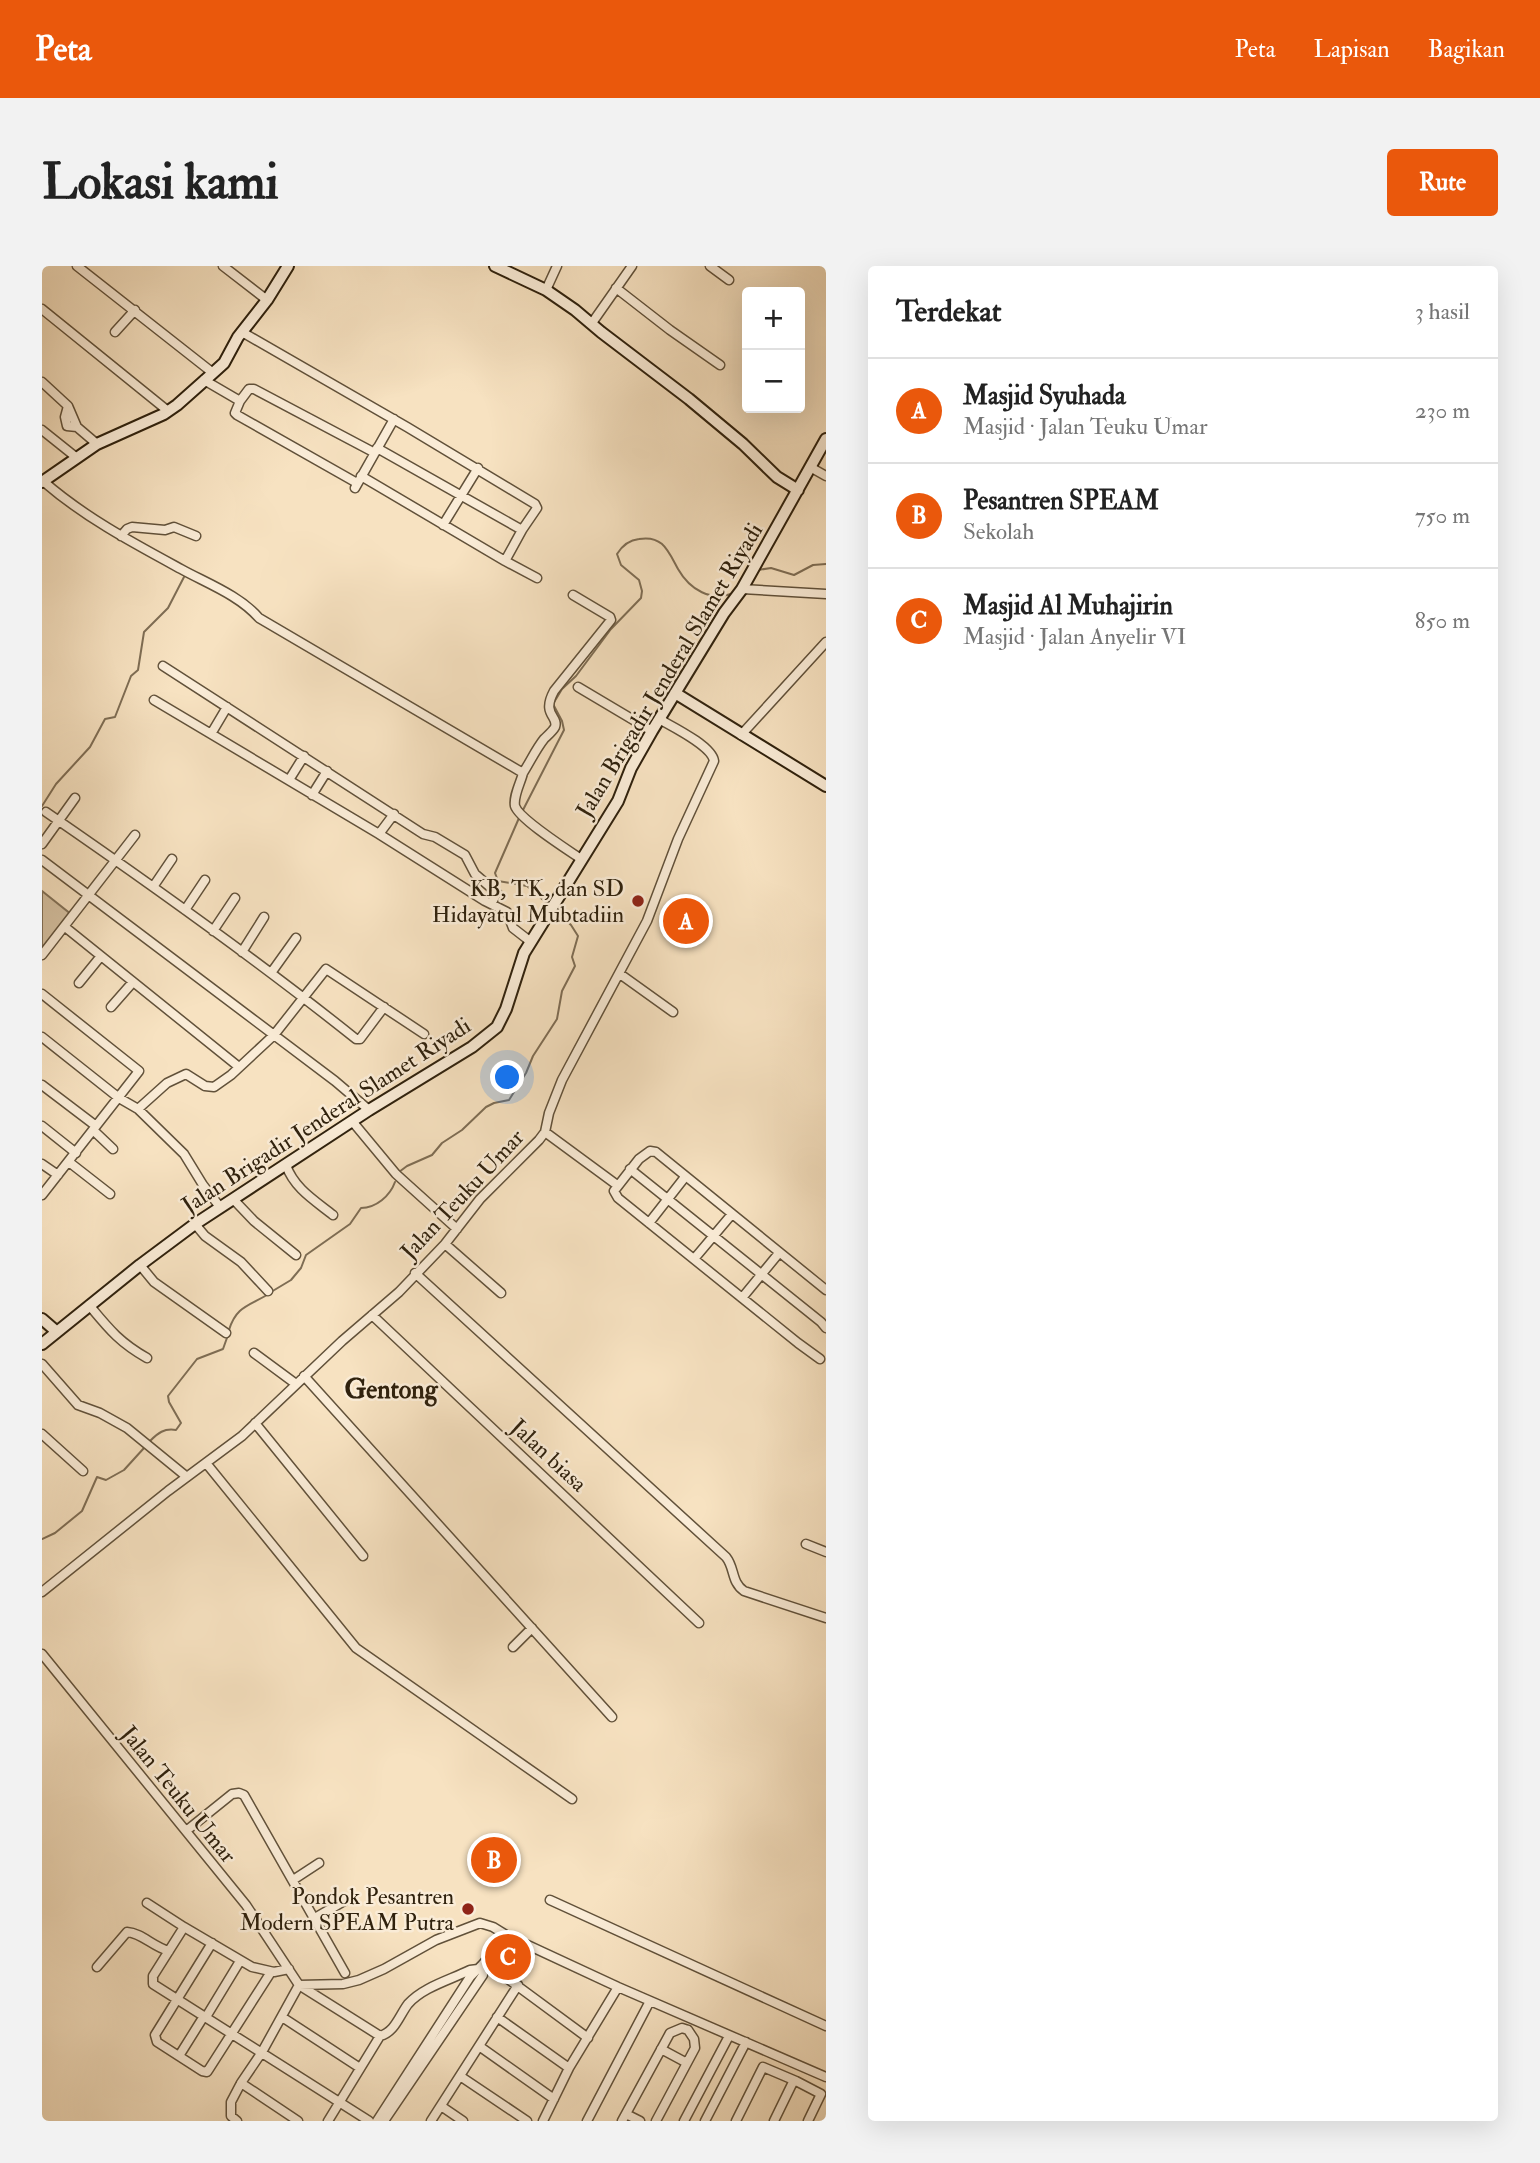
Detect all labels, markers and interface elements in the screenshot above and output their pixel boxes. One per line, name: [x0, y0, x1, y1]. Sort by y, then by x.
text: Peta: [35, 29, 92, 70]
text: Peta: [1234, 34, 1276, 65]
text: Lapisan: [1314, 34, 1390, 65]
text: Bagikan: [1428, 34, 1505, 65]
button: Rute: [1387, 149, 1498, 216]
text: Lokasi kami: [42, 152, 279, 213]
map controls: [742, 287, 805, 413]
button: +: [742, 287, 805, 350]
text: Terdekat: [896, 293, 1001, 330]
text: 3 hasil: [1415, 297, 1470, 326]
button: −: [742, 350, 805, 413]
text: Masjid Syuhada: [963, 380, 1126, 412]
text: A: [912, 396, 926, 425]
text: 230 m: [1415, 396, 1470, 425]
text: Masjid · Jalan Teuku Umar: [963, 412, 1208, 441]
text: Pesantren SPEAM: [963, 485, 1159, 517]
text: B: [911, 501, 927, 530]
text: 750 m: [1415, 501, 1470, 530]
text: Sekolah: [963, 517, 1034, 546]
street label: Jalan Brigadir Jenderal Slamet Riyadi: [569, 518, 769, 824]
text: Masjid Al Muhajirin: [963, 590, 1173, 622]
text: C: [911, 606, 927, 635]
text: 850 m: [1415, 606, 1470, 635]
text: Masjid · Jalan Anyelir VI: [963, 622, 1186, 651]
place label: KB, TK, dan SD Hidayatul Mubtadiin: [432, 874, 624, 929]
marker: KB, TK, dan SD Hidayatul Mubtadiin: [630, 893, 646, 909]
pin: A: [663, 895, 709, 947]
street label: Jalan Brigadir Jenderal Slamet Riyadi: [175, 1011, 476, 1220]
your location: [490, 1060, 524, 1094]
street label: Jalan Teuku Umar: [394, 1123, 531, 1266]
district label: Gentong: [344, 1374, 439, 1407]
street label: Jalan biasa: [503, 1412, 593, 1499]
street label: Jalan Teuku Umar: [114, 1719, 243, 1869]
pin: B: [471, 1834, 517, 1886]
place label: Pondok Pesantren Modern SPEAM Putra: [240, 1882, 455, 1937]
marker: Pondok Pesantren Modern SPEAM Putra: [460, 1901, 476, 1917]
pin: C: [485, 1931, 531, 1983]

